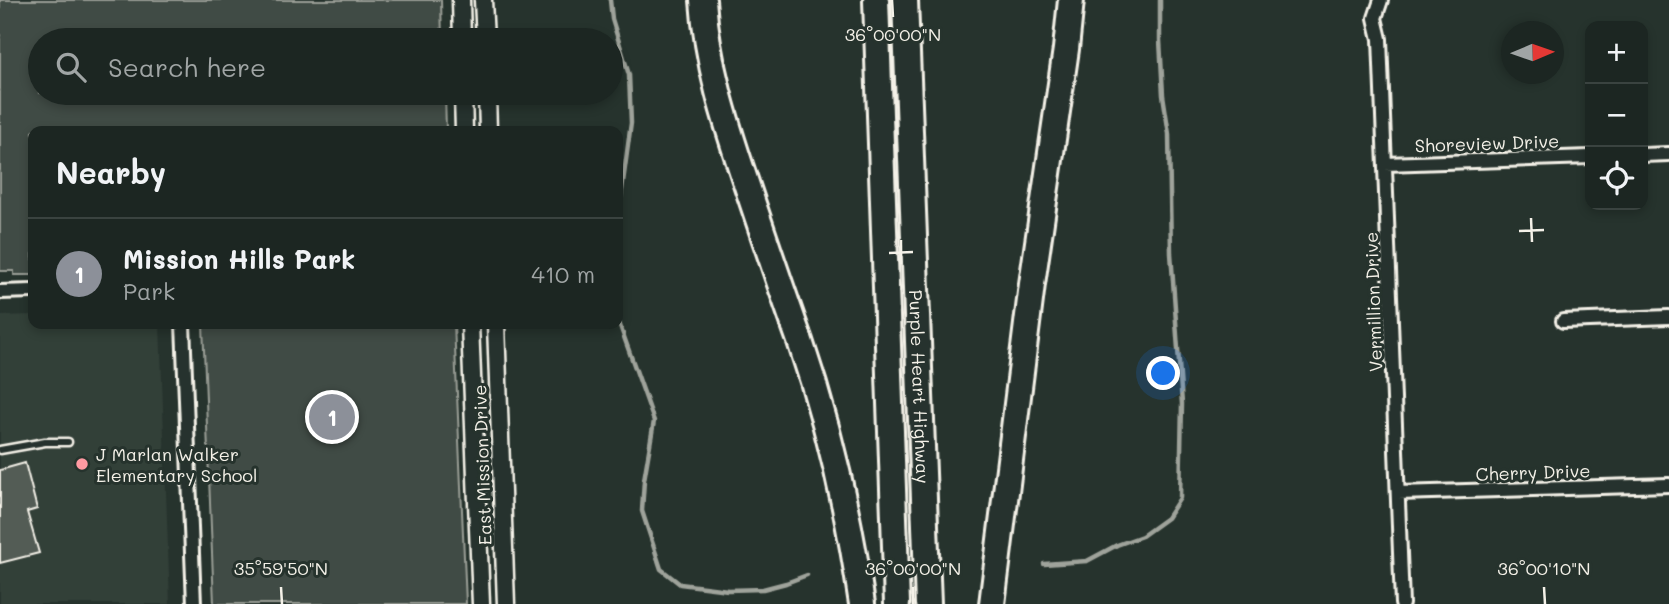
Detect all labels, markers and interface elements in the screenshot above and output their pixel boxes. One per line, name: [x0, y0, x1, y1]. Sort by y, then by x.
north arrow: [1501, 21, 1564, 84]
map controls: [1585, 21, 1648, 210]
button: +: [1585, 21, 1648, 84]
text: 36°00'00"N: [845, 22, 941, 46]
search box: [28, 28, 623, 105]
icon: search: [52, 48, 90, 86]
text: Search here: [108, 50, 266, 84]
button: −: [1585, 84, 1648, 147]
street label: Shoreview Drive: [1414, 128, 1560, 158]
button: locate: [1585, 147, 1648, 210]
text: Nearby: [56, 152, 166, 192]
street label: Vermillion Drive: [1359, 232, 1387, 372]
text: Mission Hills Park: [123, 242, 355, 276]
text: 1: [74, 259, 84, 289]
text: 410 m: [531, 259, 595, 289]
text: Park: [123, 276, 175, 306]
street label: Purple Heart Highway: [904, 289, 935, 484]
your location: [1146, 356, 1180, 390]
street label: East Mission Drive: [467, 384, 497, 546]
pin: 1: [309, 391, 355, 443]
place label: J Marlan Walker Elementary School: [96, 442, 258, 487]
marker: J Marlan Walker Elementary School: [74, 456, 90, 472]
street label: Cherry Drive: [1475, 458, 1591, 486]
text: 35°59'50"N: [234, 556, 328, 580]
text: 36°00'00"N: [865, 556, 961, 580]
text: 36°00'10"N: [1497, 556, 1591, 580]

